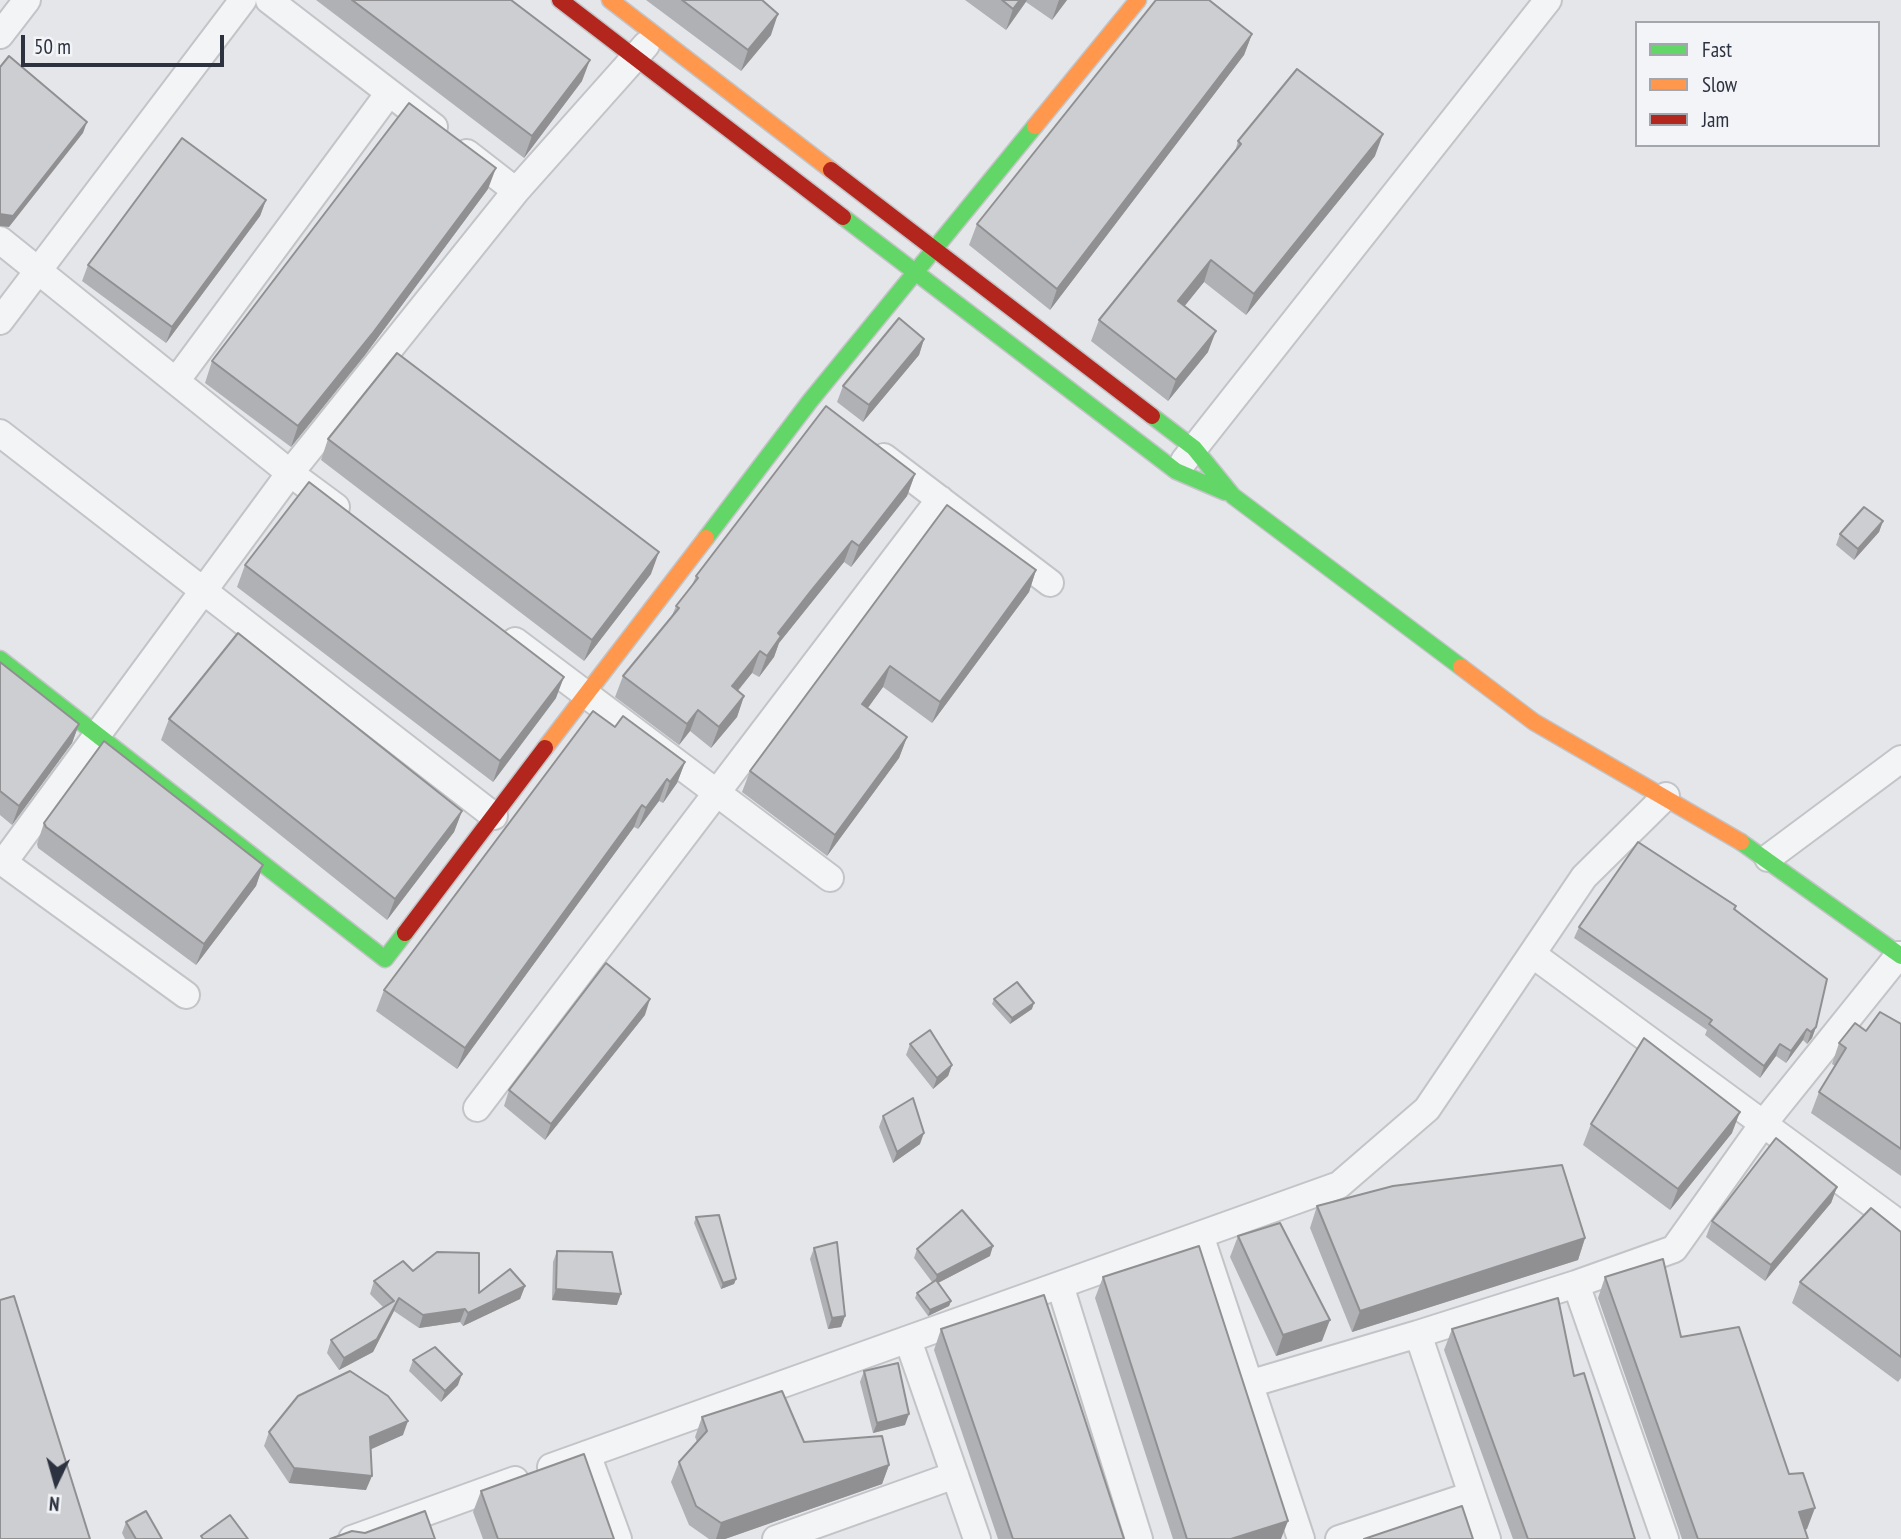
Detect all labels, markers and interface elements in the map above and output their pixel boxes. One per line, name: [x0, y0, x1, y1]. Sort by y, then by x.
scale bar: [24, 21, 228, 65]
legend: [1635, 21, 1880, 147]
text: 50 m: [34, 33, 71, 60]
text: Fast: [1702, 36, 1732, 63]
text: Slow: [1702, 71, 1737, 98]
text: Jam: [1702, 106, 1729, 133]
north arrow: [21, 1448, 91, 1518]
text: N: [48, 1492, 60, 1516]

